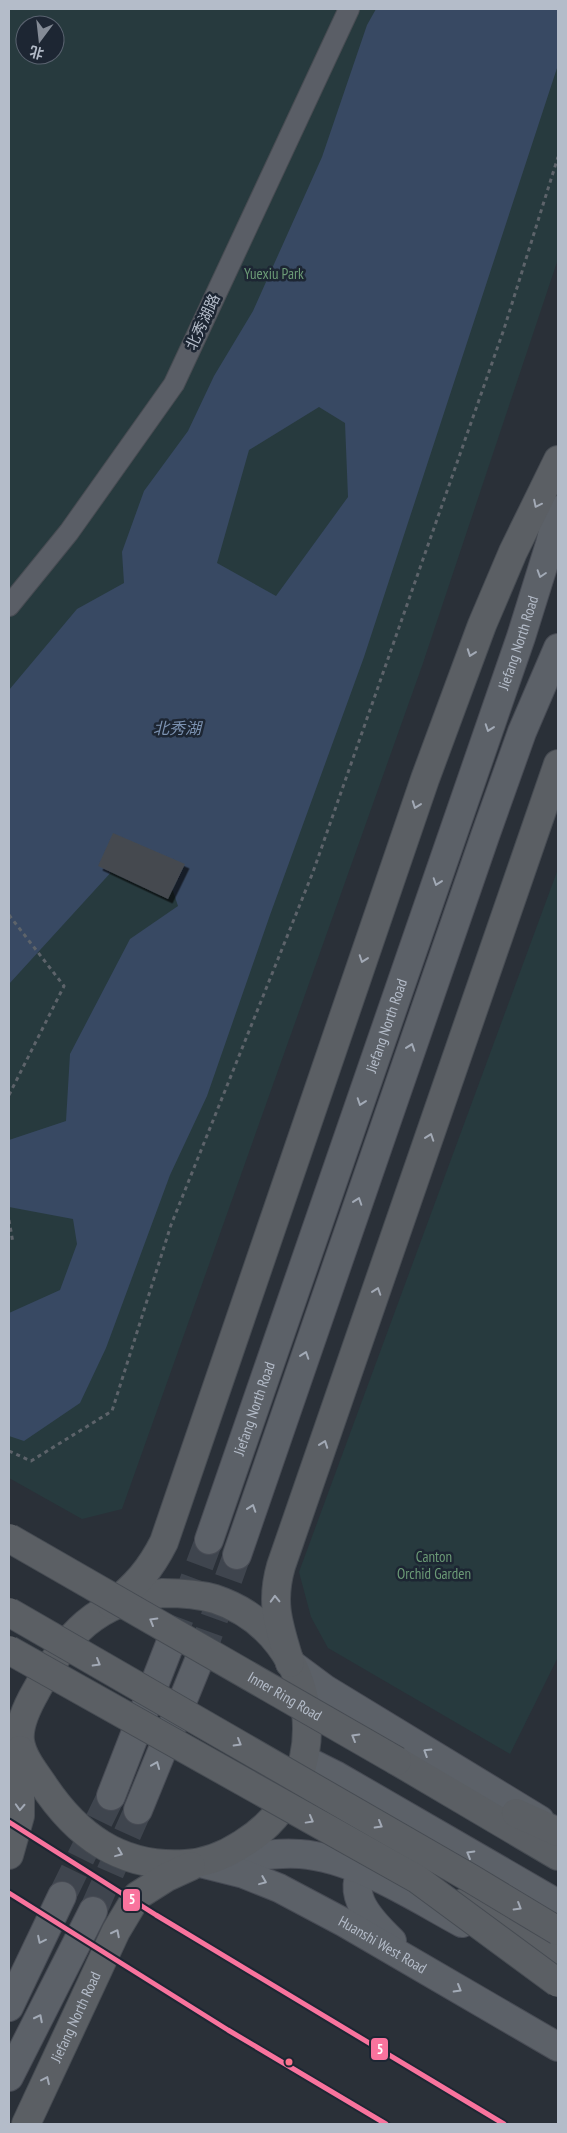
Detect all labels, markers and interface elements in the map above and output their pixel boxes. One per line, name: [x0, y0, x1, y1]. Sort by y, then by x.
north arrow: [15, 15, 65, 65]
text: 北: [28, 42, 46, 63]
park label: Yuexiu Park: [244, 264, 304, 283]
street label: 北秀湖路: [181, 291, 224, 353]
one-way arrow: [533, 499, 543, 508]
one-way arrow: [536, 569, 546, 578]
street label: Jiefang North Road: [493, 593, 542, 693]
one-way arrow: [467, 648, 477, 656]
water label: 北秀湖: [153, 718, 204, 738]
one-way arrow: [485, 723, 495, 732]
one-way arrow: [412, 801, 422, 809]
one-way arrow: [433, 877, 443, 886]
one-way arrow: [358, 954, 368, 963]
street label: Jiefang North Road: [361, 976, 411, 1076]
one-way arrow: [405, 1044, 415, 1052]
one-way arrow: [356, 1097, 366, 1105]
one-way arrow: [424, 1133, 434, 1142]
one-way arrow: [352, 1197, 362, 1206]
one-way arrow: [371, 1287, 381, 1295]
one-way arrow: [300, 1351, 310, 1359]
street label: Jiefang North Road: [229, 1359, 279, 1459]
one-way arrow: [318, 1441, 328, 1449]
one-way arrow: [247, 1505, 257, 1513]
park label: Canton Orchid Garden: [397, 1547, 471, 1583]
one-way arrow: [270, 1594, 281, 1602]
one-way arrow: [150, 1617, 159, 1627]
one-way arrow: [91, 1656, 100, 1666]
street label: Inner Ring Road: [244, 1667, 325, 1725]
one-way arrow: [351, 1733, 360, 1743]
one-way arrow: [232, 1737, 241, 1747]
one-way arrow: [423, 1748, 432, 1758]
one-way arrow: [150, 1761, 161, 1770]
one-way arrow: [15, 1803, 26, 1811]
one-way arrow: [305, 1813, 314, 1823]
one-way arrow: [373, 1818, 382, 1828]
one-way arrow: [114, 1847, 123, 1857]
one-way arrow: [467, 1850, 476, 1860]
one-way arrow: [258, 1875, 267, 1886]
line badge: 5: [122, 1888, 141, 1912]
text: 5: [129, 1890, 135, 1908]
one-way arrow: [513, 1901, 522, 1910]
street label: Huanshi West Road: [335, 1911, 430, 1977]
one-way arrow: [110, 1929, 120, 1938]
one-way arrow: [37, 1935, 47, 1944]
street label: Jiefang North Road: [46, 1968, 105, 2066]
one-way arrow: [453, 1982, 462, 1992]
one-way arrow: [33, 2014, 43, 2023]
line badge: 5: [370, 2037, 389, 2061]
text: 5: [377, 2040, 383, 2058]
unlabelled marker: [284, 2057, 294, 2067]
one-way arrow: [40, 2076, 51, 2085]

